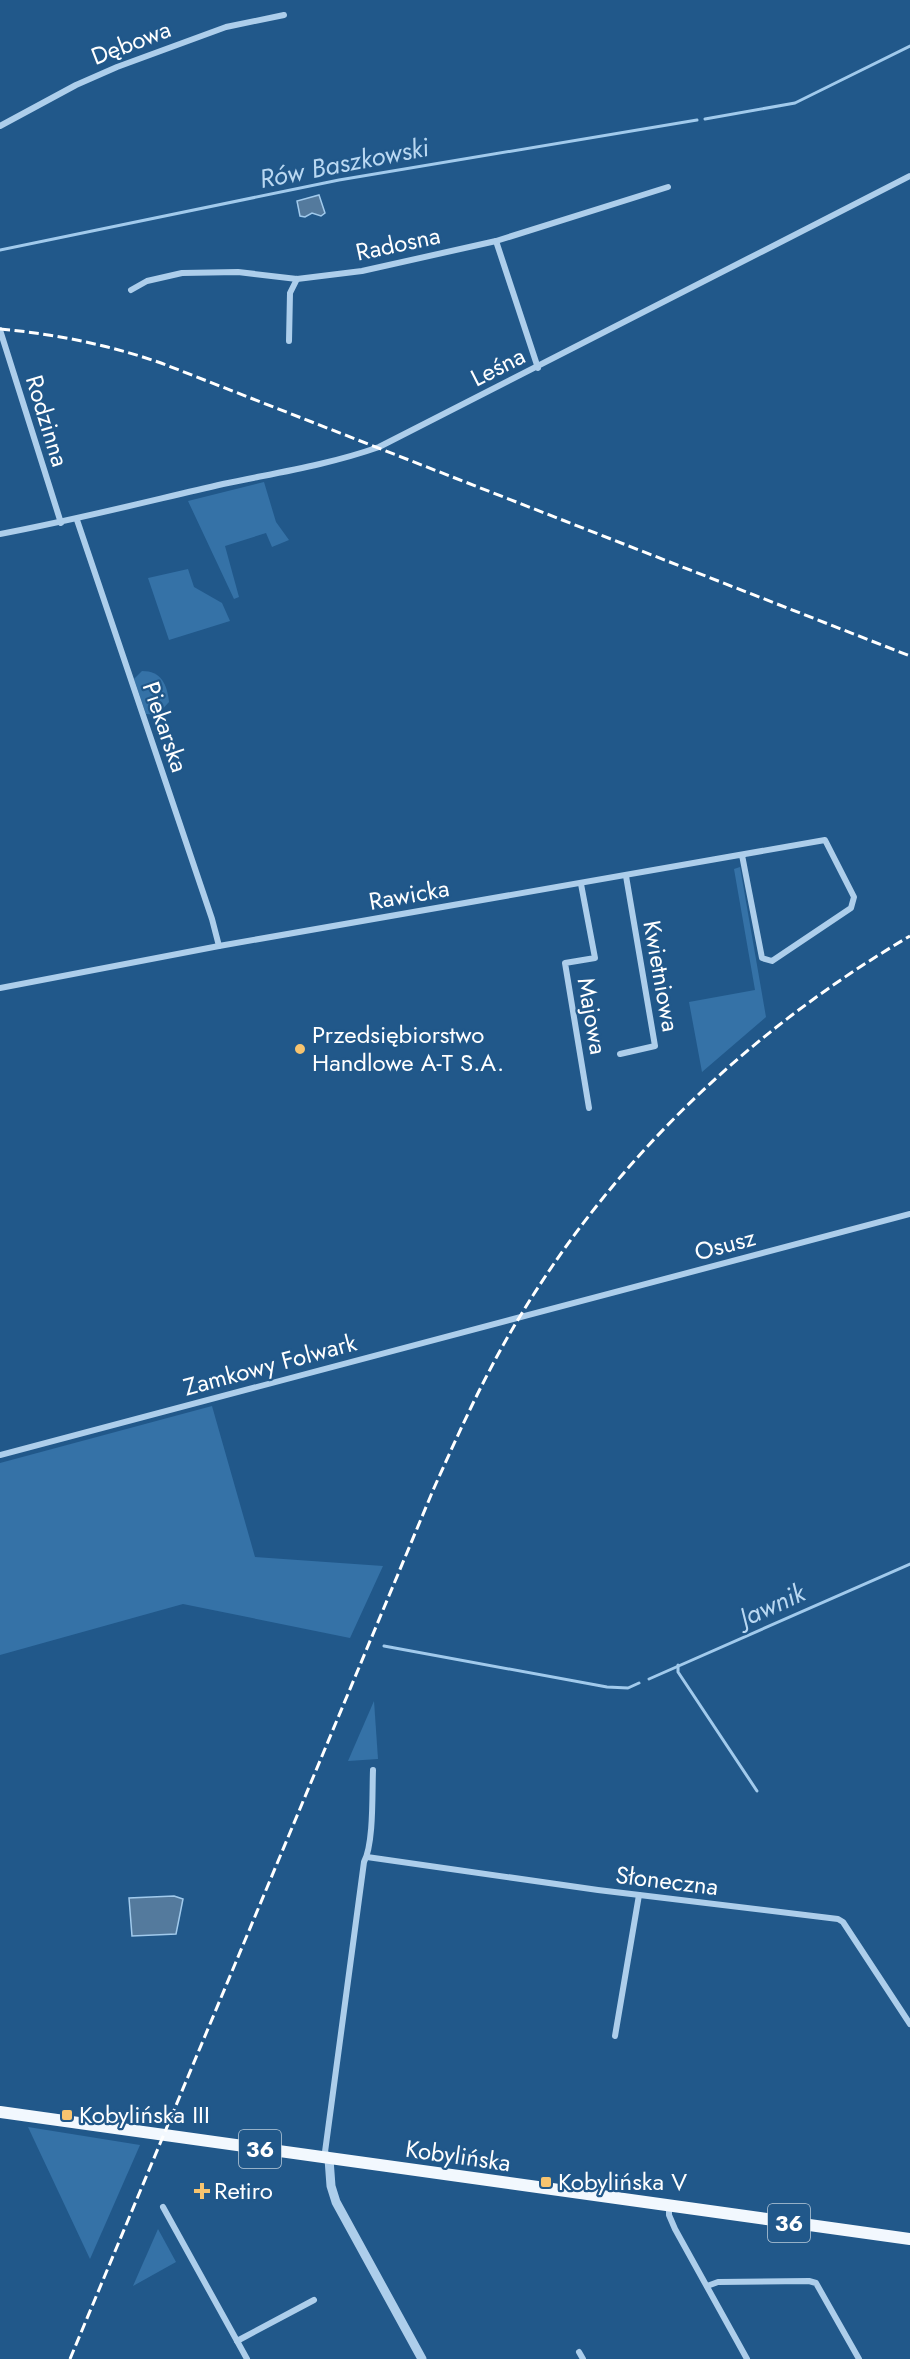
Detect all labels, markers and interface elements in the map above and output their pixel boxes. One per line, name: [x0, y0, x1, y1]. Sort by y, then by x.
street label: Dębowa: [86, 11, 176, 74]
water label: Rów Baszkowski: [256, 128, 432, 198]
street label: Radosna: [352, 217, 443, 270]
street label: Leśna: [464, 338, 531, 395]
street label: Rodzinna: [17, 371, 78, 471]
street label: Piekarska: [134, 677, 197, 777]
street label: Rawicka: [366, 870, 452, 919]
street label: Kwietniowa: [634, 917, 688, 1034]
street label: Majowa: [569, 975, 616, 1057]
place label: Przedsiębiorstwo Handlowe A-T S.A.: [312, 1017, 504, 1080]
marker: Przedsiębiorstwo Handlowe A-T S.A.: [293, 1042, 307, 1056]
street label: Osusz: [690, 1220, 759, 1269]
street label: Zamkowy Folwark: [180, 1325, 361, 1404]
water label: Jawnik: [728, 1573, 813, 1638]
street label: Słoneczna: [614, 1857, 721, 1904]
place label: Kobylińska III: [79, 2097, 210, 2132]
marker: Kobylińska III: [60, 2108, 74, 2122]
road number: 36: [239, 2130, 281, 2168]
street label: Kobylińska: [403, 2131, 513, 2180]
place label: Kobylińska V: [558, 2164, 687, 2199]
place label: Retiro: [214, 2173, 273, 2208]
marker: Kobylińska V: [539, 2175, 553, 2189]
marker: Retiro: [195, 2184, 209, 2198]
road number: 36: [768, 2204, 810, 2242]

